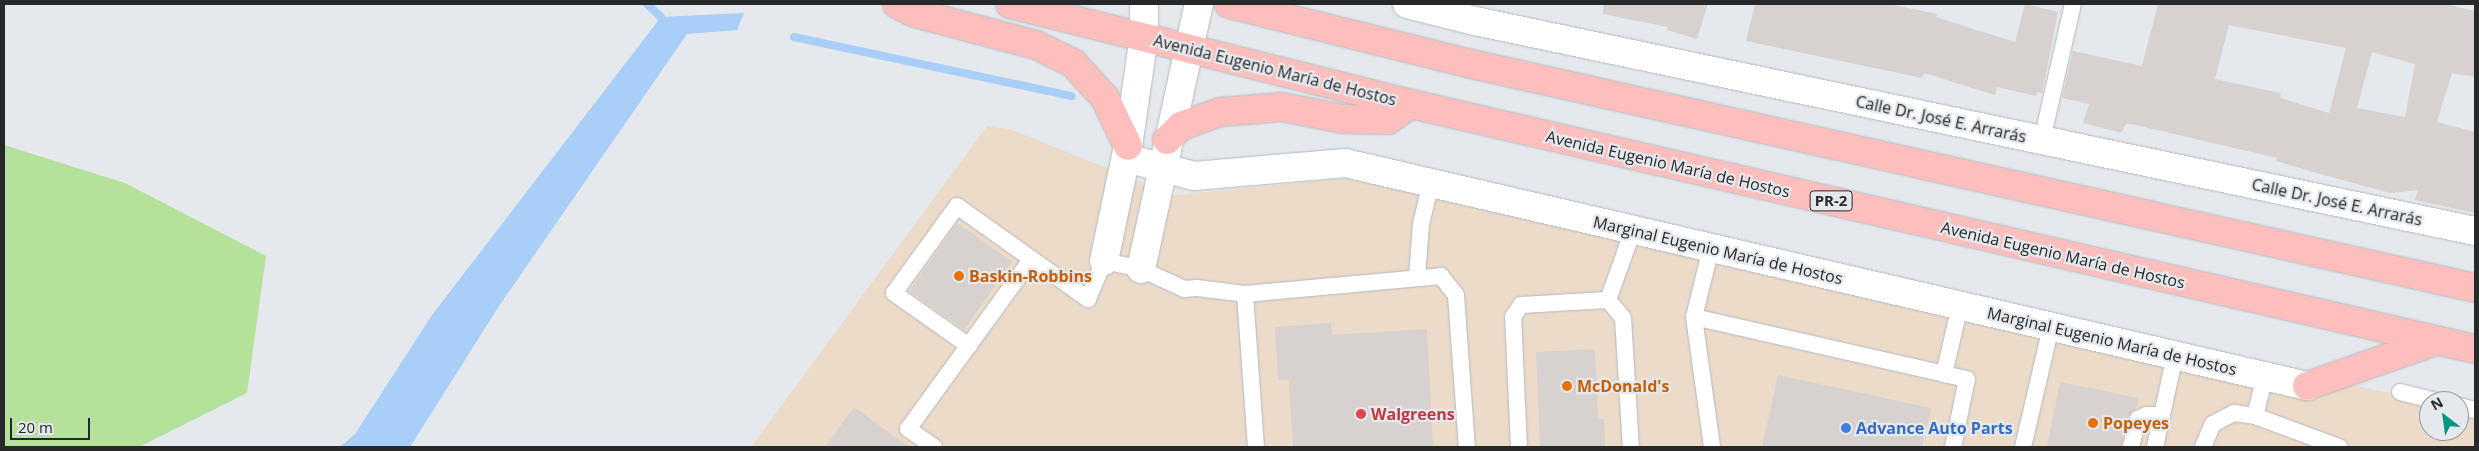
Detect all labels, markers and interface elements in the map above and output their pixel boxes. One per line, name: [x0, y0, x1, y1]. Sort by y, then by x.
street label: Avenida Eugenio María de Hostos: [1152, 30, 1398, 110]
street label: Calle Dr. José E. Arrarás: [1854, 92, 2028, 146]
street label: Avenida Eugenio María de Hostos: [1544, 127, 1792, 201]
street label: Calle Dr. José E. Arrarás: [2250, 175, 2424, 229]
road number: PR-2: [1808, 188, 1854, 214]
street label: Marginal Eugenio María de Hostos: [1591, 212, 1845, 288]
street label: Avenida Eugenio María de Hostos: [1939, 218, 2187, 292]
place label: Baskin-Robbins: [969, 266, 1092, 286]
marker: Baskin-Robbins: [953, 270, 965, 282]
street label: Marginal Eugenio María de Hostos: [1985, 303, 2239, 379]
place label: McDonald's: [1577, 376, 1669, 396]
marker: McDonald's: [1561, 380, 1573, 392]
north arrow: [2419, 391, 2469, 441]
text: N: [2427, 392, 2446, 415]
place label: Walgreens: [1371, 404, 1455, 424]
scale bar: [12, 408, 92, 440]
marker: Walgreens: [1355, 408, 1367, 420]
place label: Popeyes: [2103, 413, 2169, 433]
text: 20 m: [18, 417, 53, 437]
marker: Popeyes: [2087, 417, 2099, 429]
place label: Advance Auto Parts: [1856, 418, 2013, 438]
marker: Advance Auto Parts: [1840, 422, 1852, 434]

